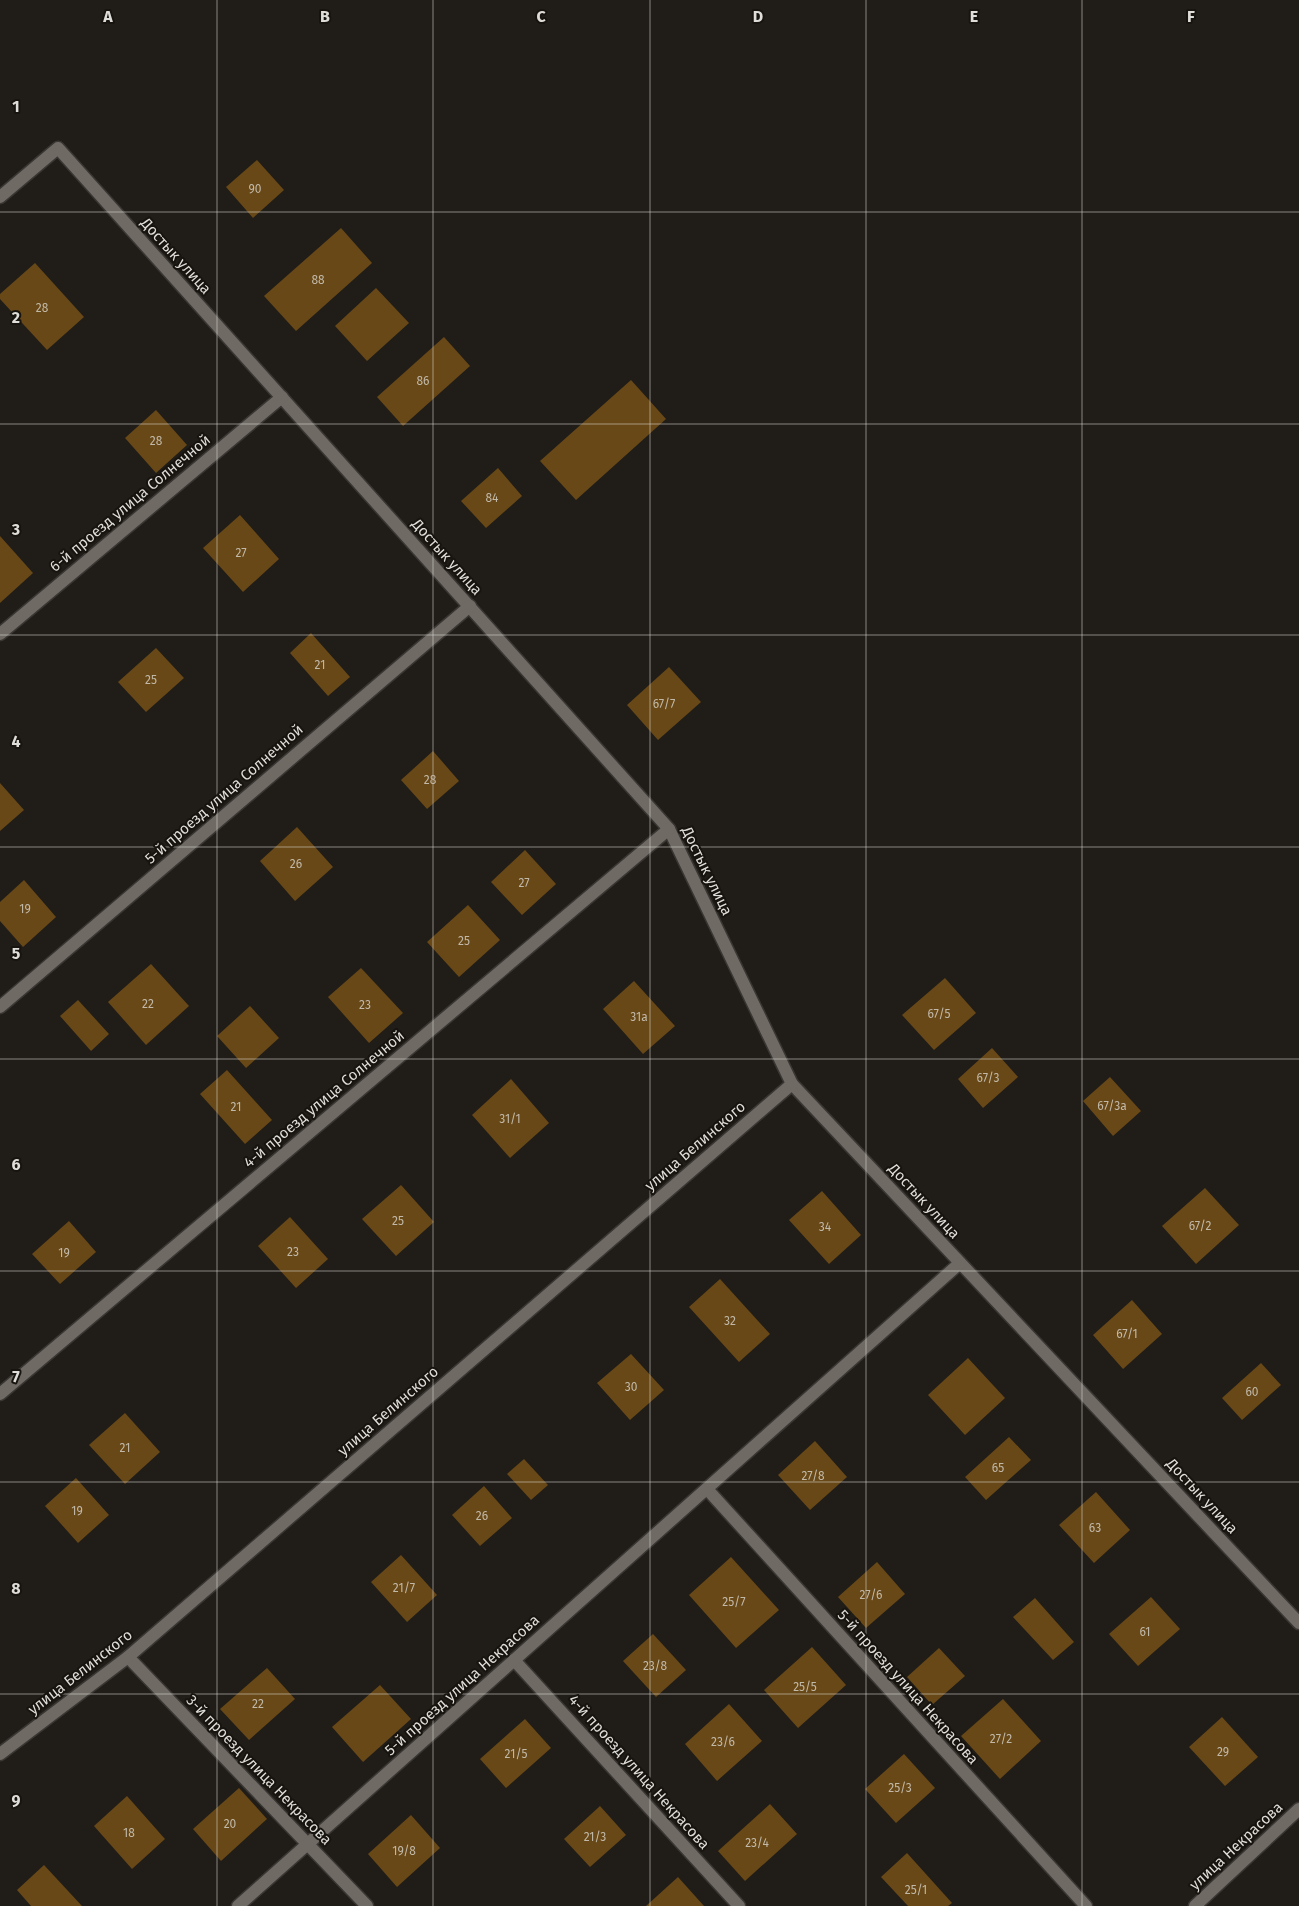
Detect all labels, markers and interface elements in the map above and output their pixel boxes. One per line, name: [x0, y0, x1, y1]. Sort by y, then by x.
text: A: [102, 7, 113, 26]
text: B: [320, 7, 330, 26]
text: C: [536, 7, 546, 26]
text: D: [753, 7, 763, 26]
text: E: [970, 7, 978, 26]
text: F: [1187, 7, 1195, 26]
text: 1: [12, 97, 20, 116]
house number: 90: [249, 182, 262, 196]
street label: Достык улица: [136, 213, 215, 298]
house number: 88: [311, 273, 325, 287]
house number: 28: [36, 301, 49, 315]
text: 2: [12, 308, 20, 327]
house number: 86: [416, 374, 430, 388]
street label: 6-й проезд улица Солнечной: [46, 430, 214, 576]
house number: 28: [150, 434, 163, 448]
house number: 84: [486, 491, 499, 505]
street label: Достык улица: [407, 514, 486, 599]
text: 3: [11, 520, 20, 539]
house number: 27: [235, 546, 247, 560]
house number: 21: [315, 658, 325, 672]
house number: 25: [145, 673, 157, 687]
house number: 67/7: [653, 697, 675, 711]
street label: 5-й проезд улица Солнечной: [141, 720, 307, 868]
text: 4: [11, 732, 21, 751]
house number: 28: [424, 773, 437, 787]
street label: Достык улица: [677, 823, 736, 918]
house number: 26: [290, 857, 302, 871]
house number: 27: [518, 876, 530, 890]
house number: 19: [19, 902, 31, 916]
house number: 25: [458, 934, 470, 948]
text: 5: [12, 944, 21, 963]
house number: 22: [142, 997, 154, 1011]
house number: 23: [359, 998, 371, 1012]
house number: 67/5: [928, 1007, 950, 1021]
house number: 31а: [630, 1010, 648, 1024]
street label: 4-й проезд улица Солнечной: [240, 1026, 408, 1172]
house number: 67/3: [977, 1071, 999, 1085]
street label: улица Белинского: [641, 1097, 749, 1195]
house number: 67/3а: [1097, 1099, 1127, 1113]
house number: 21: [231, 1100, 241, 1114]
house number: 31/1: [499, 1112, 521, 1126]
text: 6: [11, 1155, 21, 1174]
street label: Достык улица: [884, 1159, 963, 1242]
house number: 25: [392, 1214, 404, 1228]
house number: 67/2: [1189, 1219, 1211, 1233]
house number: 34: [819, 1220, 832, 1234]
house number: 23: [287, 1245, 299, 1259]
house number: 19: [58, 1246, 70, 1260]
house number: 32: [724, 1314, 736, 1328]
house number: 67/1: [1116, 1327, 1138, 1341]
street label: улица Белинского: [334, 1362, 442, 1460]
text: 7: [12, 1367, 20, 1386]
house number: 30: [625, 1380, 638, 1394]
house number: 60: [1245, 1385, 1259, 1399]
house number: 21: [120, 1441, 130, 1455]
street label: Достык улица: [1162, 1454, 1241, 1537]
house number: 65: [992, 1461, 1004, 1475]
house number: 27/8: [801, 1469, 825, 1483]
house number: 19: [71, 1504, 83, 1518]
house number: 26: [476, 1509, 488, 1523]
house number: 63: [1089, 1521, 1101, 1535]
text: 8: [11, 1579, 21, 1598]
house number: 21/7: [393, 1581, 415, 1595]
house number: 27/6: [860, 1588, 882, 1602]
house number: 25/7: [722, 1595, 746, 1609]
street label: 5-й проезд улица Некрасова: [834, 1606, 982, 1768]
street label: 5-й проезд улица Некрасова: [381, 1611, 543, 1759]
house number: 61: [1139, 1625, 1151, 1639]
street label: улица Белинского: [24, 1626, 136, 1718]
house number: 23/8: [643, 1659, 667, 1673]
house number: 25/5: [793, 1680, 817, 1694]
street label: 3-й проезд улица Некрасова: [183, 1691, 335, 1849]
street label: 4-й проезд улица Некрасова: [565, 1691, 713, 1853]
house number: 22: [252, 1697, 264, 1711]
house number: 27/2: [990, 1732, 1012, 1746]
house number: 23/6: [711, 1735, 735, 1749]
house number: 29: [1217, 1745, 1229, 1759]
house number: 21/5: [505, 1747, 527, 1761]
house number: 25/3: [888, 1781, 912, 1795]
text: 9: [12, 1791, 21, 1810]
street label: улица Некрасова: [1186, 1798, 1286, 1894]
house number: 20: [224, 1817, 237, 1831]
house number: 18: [123, 1826, 135, 1840]
house number: 21/3: [584, 1830, 606, 1844]
house number: 23/4: [745, 1836, 769, 1850]
house number: 19/8: [392, 1844, 416, 1858]
house number: 25/1: [905, 1883, 927, 1897]

